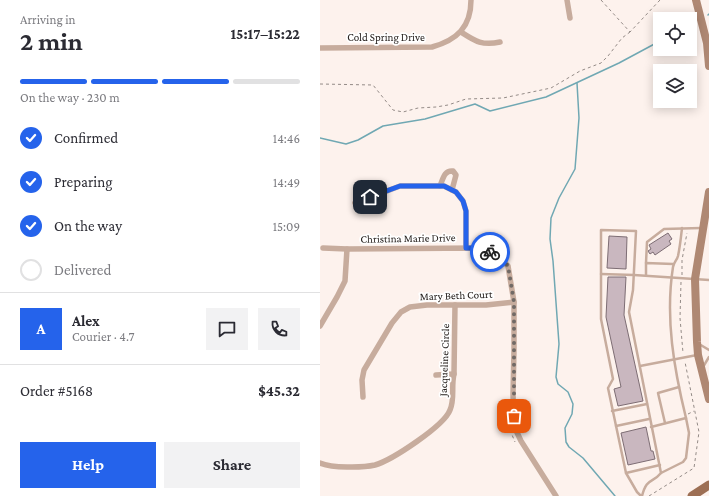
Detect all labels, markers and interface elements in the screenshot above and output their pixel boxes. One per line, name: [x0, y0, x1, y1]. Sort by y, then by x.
text: Arriving in: [20, 12, 76, 27]
map controls: [653, 12, 697, 108]
button: locate: [653, 12, 697, 56]
text: 15:17–15:22: [230, 26, 300, 42]
text: 2 min: [20, 27, 83, 56]
street label: Cold Spring Drive: [347, 31, 425, 44]
button: layers: [653, 64, 697, 108]
text: On the way · 230 m: [20, 90, 120, 105]
icon: check: [20, 127, 42, 149]
text: Confirmed: [54, 130, 118, 146]
text: 14:46: [273, 131, 300, 146]
icon: check: [20, 171, 42, 193]
text: Preparing: [54, 174, 113, 190]
text: 14:49: [273, 175, 300, 190]
pin: [353, 180, 387, 214]
icon: home: [359, 186, 381, 208]
icon: check: [20, 215, 42, 237]
text: On the way: [54, 218, 122, 234]
text: 15:09: [273, 219, 300, 234]
street label: Christina Marie Drive: [360, 231, 456, 245]
courier: [470, 232, 510, 272]
icon: bike: [479, 241, 501, 263]
text: Delivered: [54, 262, 111, 278]
street label: Mary Beth Court: [419, 288, 493, 303]
button: chat: [206, 308, 248, 350]
button: phone: [258, 308, 300, 350]
text: Alex: [72, 313, 100, 329]
text: A: [37, 321, 45, 337]
street label: Jacqueline Circle: [437, 323, 452, 398]
text: Courier · 4.7: [72, 329, 135, 344]
text: Order #5168: [20, 383, 93, 399]
text: $45.32: [258, 383, 300, 399]
pin: [497, 399, 531, 433]
icon: bag: [503, 405, 525, 427]
button: Help: [20, 442, 156, 488]
button: Share: [164, 442, 300, 488]

